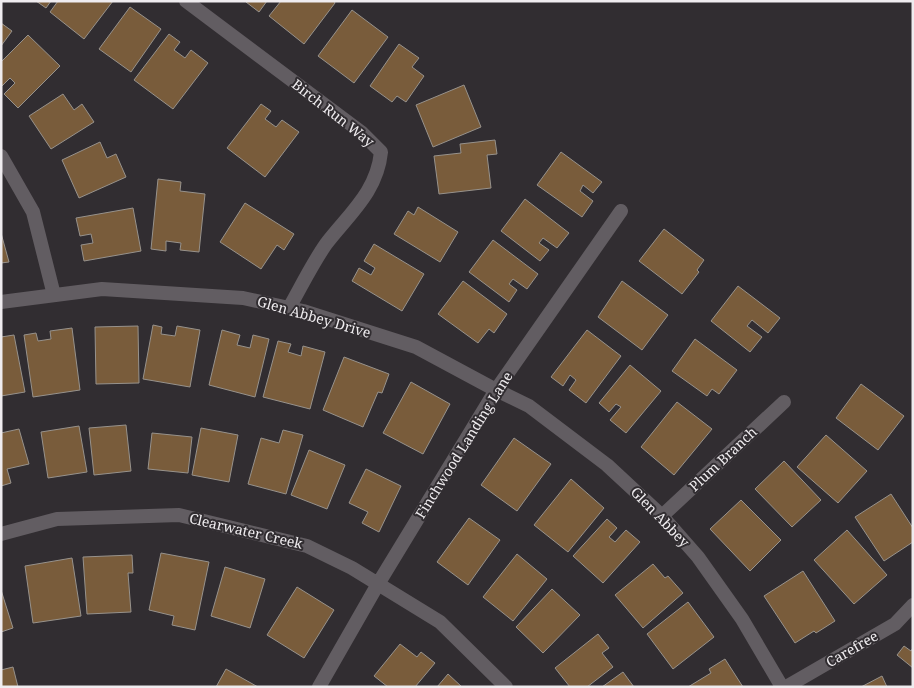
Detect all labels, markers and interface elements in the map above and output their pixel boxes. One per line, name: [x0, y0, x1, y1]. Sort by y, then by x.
street label: Birch Run Way: [288, 74, 378, 151]
street label: Glen Abbey Drive: [255, 291, 373, 342]
street label: Finchwood Landing Lane: [410, 368, 517, 522]
street label: Plum Branch: [684, 422, 761, 495]
street label: Glen Abbey: [627, 482, 694, 551]
street label: Clearwater Creek: [188, 508, 305, 553]
street label: Carefree: [822, 626, 881, 671]

